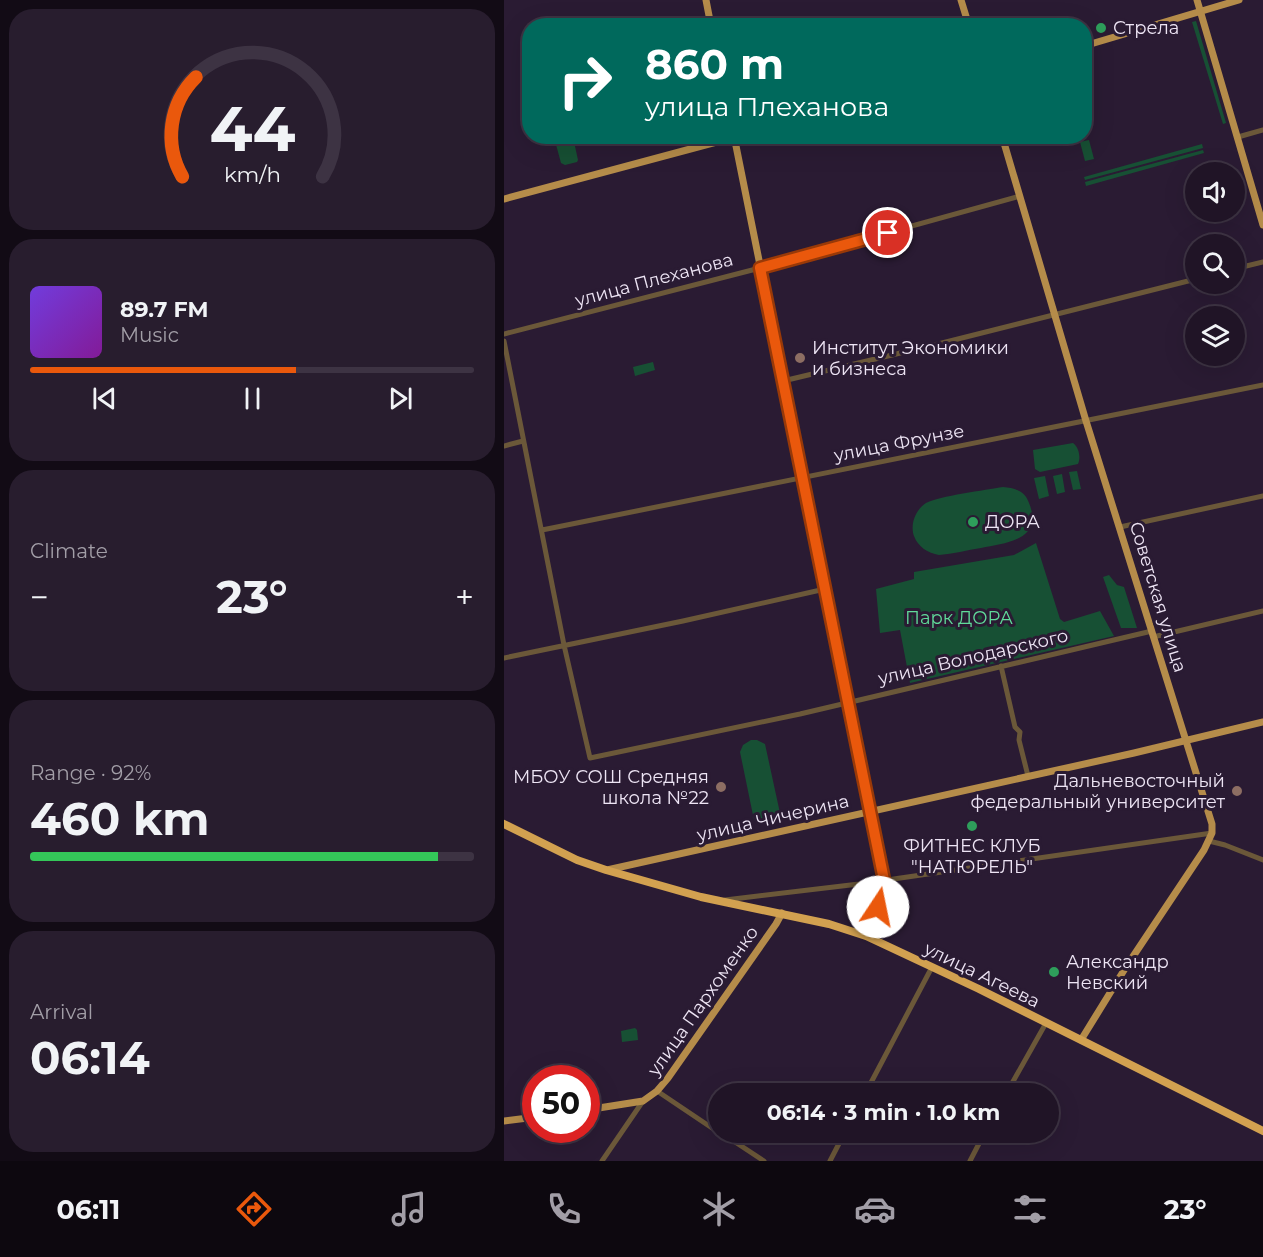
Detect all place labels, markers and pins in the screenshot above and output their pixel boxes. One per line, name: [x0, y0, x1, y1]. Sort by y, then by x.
place label: Стрела: [1113, 17, 1179, 39]
marker: Стрела: [1094, 21, 1108, 35]
pin: [862, 207, 913, 258]
place label: Институт Экономики и бизнеса: [812, 337, 1009, 380]
marker: Институт Экономики и бизнеса: [793, 351, 807, 365]
place label: ДОРА: [985, 511, 1041, 533]
marker: ДОРА: [966, 515, 980, 529]
place label: МБОУ СОШ Средняя школа №22: [513, 766, 709, 809]
place label: Дальневосточный федеральный университет: [971, 770, 1225, 813]
marker: МБОУ СОШ Средняя школа №22: [714, 780, 728, 794]
marker: Дальневосточный федеральный университет: [1230, 784, 1244, 798]
marker: ФИТНЕС КЛУБ "НАТЮРЕЛЬ": [965, 819, 979, 833]
place label: ФИТНЕС КЛУБ "НАТЮРЕЛЬ": [903, 835, 1041, 878]
place label: Александр Невский: [1066, 951, 1169, 994]
marker: Александр Невский: [1047, 965, 1061, 979]

